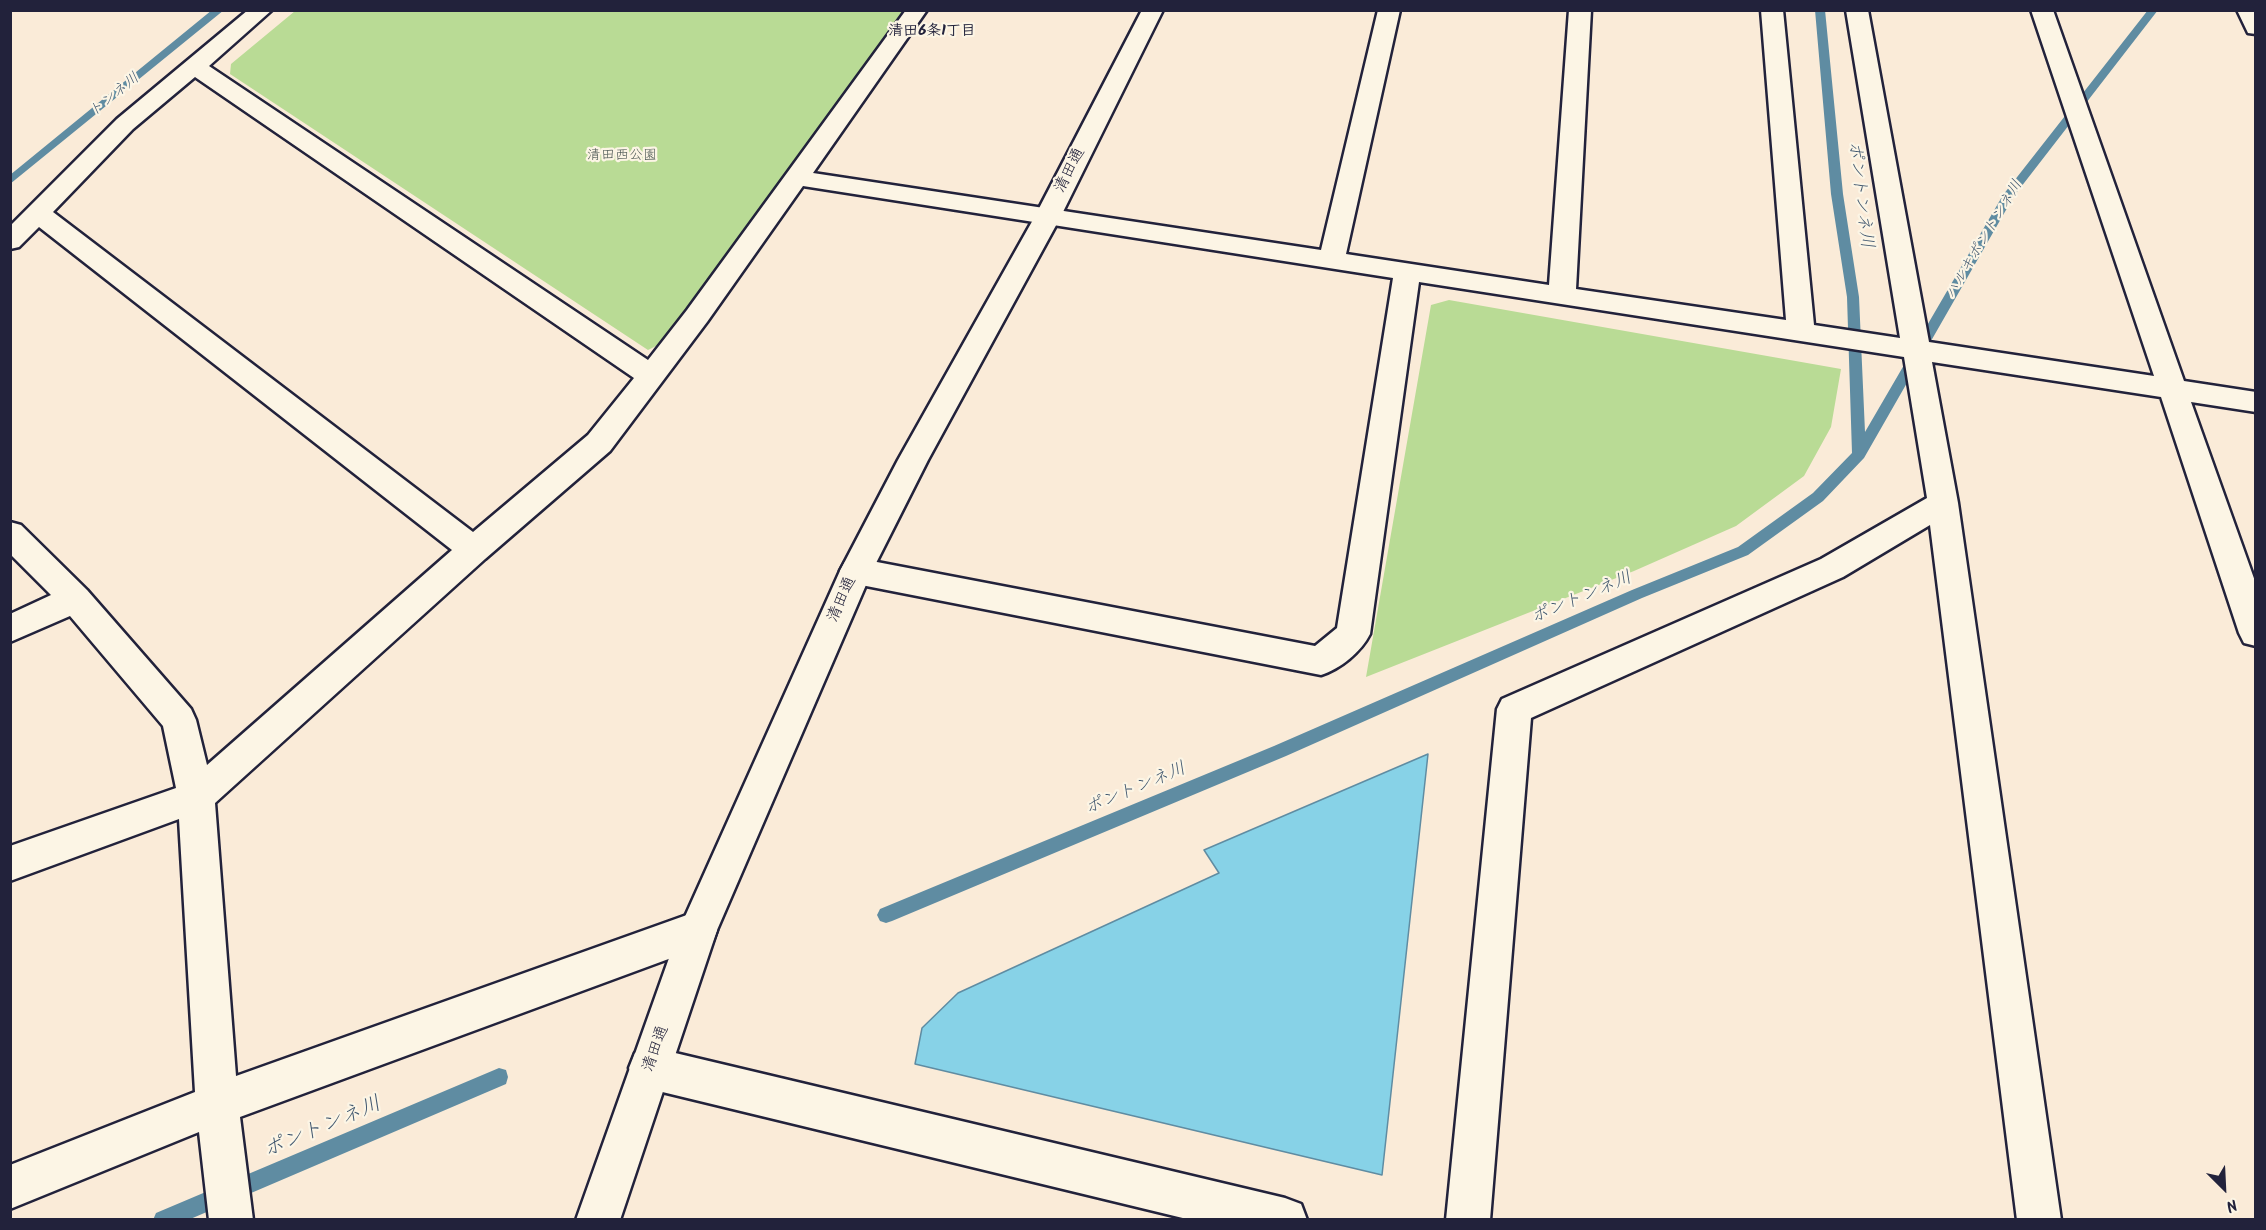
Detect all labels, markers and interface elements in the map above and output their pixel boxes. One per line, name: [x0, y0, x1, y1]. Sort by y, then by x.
district label: 清田6条1丁目: [888, 23, 976, 41]
water label: トンネ川: [86, 70, 144, 122]
water label: ポントンネ川: [1842, 140, 1876, 250]
street label: 清田通: [1052, 145, 1090, 197]
park label: 清田西公園: [587, 149, 657, 165]
water label: ハルキポントンネ川: [1943, 178, 2027, 302]
water label: ポントンネ川: [1528, 568, 1636, 630]
street label: 清田通: [824, 574, 862, 626]
water label: ポントンネ川: [1082, 759, 1190, 821]
street label: 清田通: [640, 1023, 674, 1075]
water label: ポントンネ川: [260, 1093, 386, 1165]
north arrow: [2194, 1158, 2254, 1218]
text: N: [2222, 1191, 2241, 1218]

